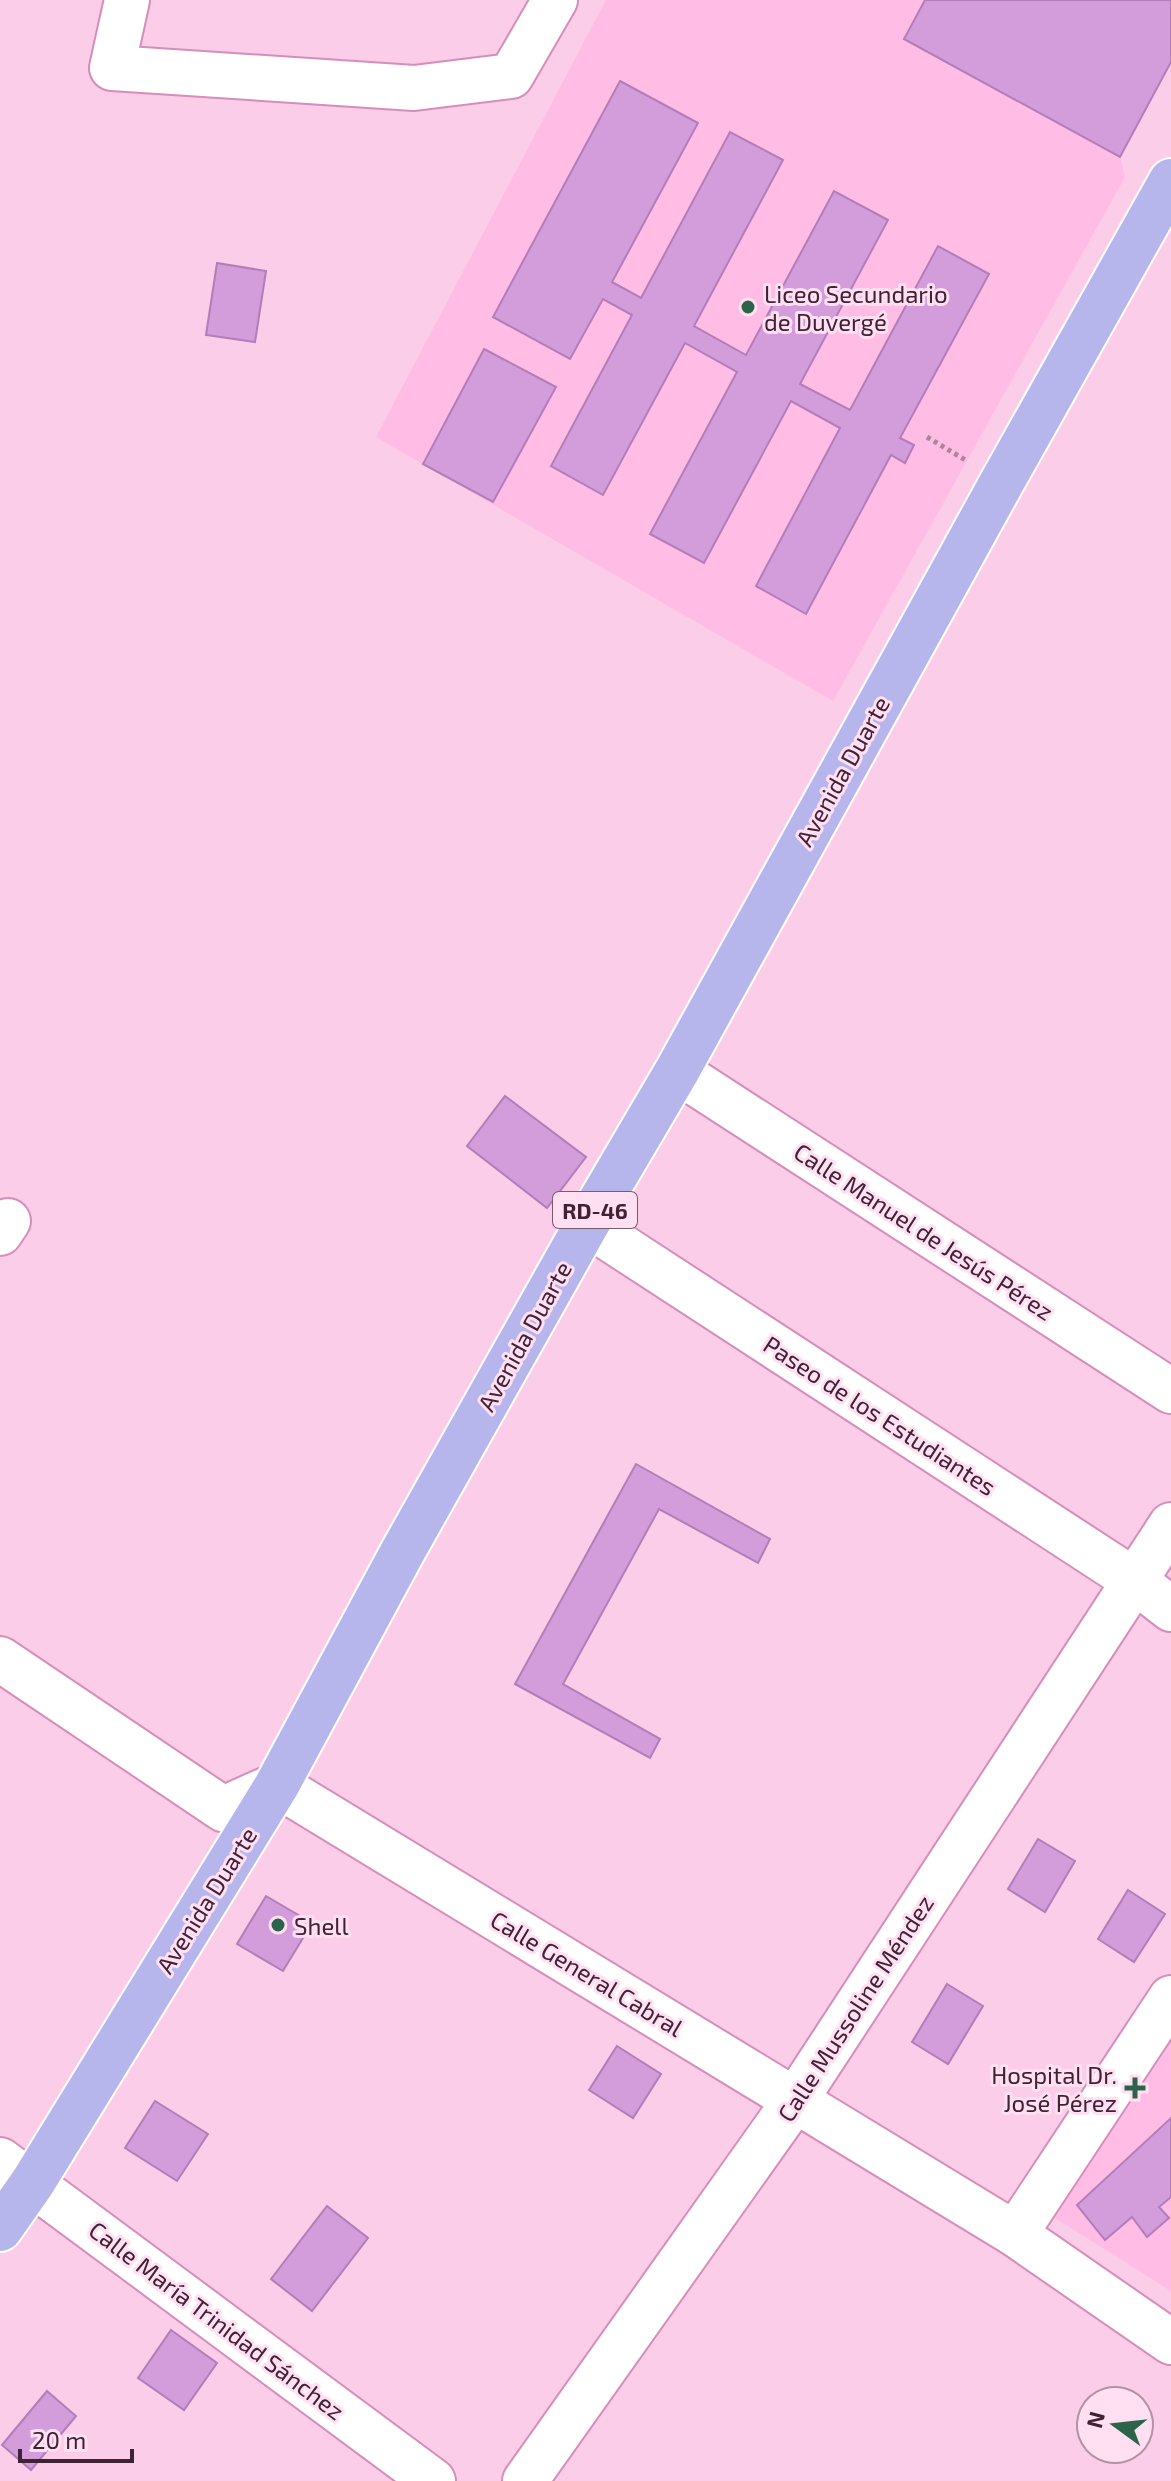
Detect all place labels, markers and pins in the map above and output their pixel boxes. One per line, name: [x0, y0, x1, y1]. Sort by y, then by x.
place label: Liceo Secundario de Duvergé: [764, 279, 948, 336]
marker: Liceo Secundario de Duvergé: [739, 298, 757, 316]
place label: Shell: [294, 1911, 349, 1940]
marker: Shell: [269, 1916, 287, 1934]
place label: Hospital Dr. José Pérez: [991, 2060, 1117, 2117]
marker: Hospital Dr. José Pérez: [1124, 2077, 1146, 2099]

